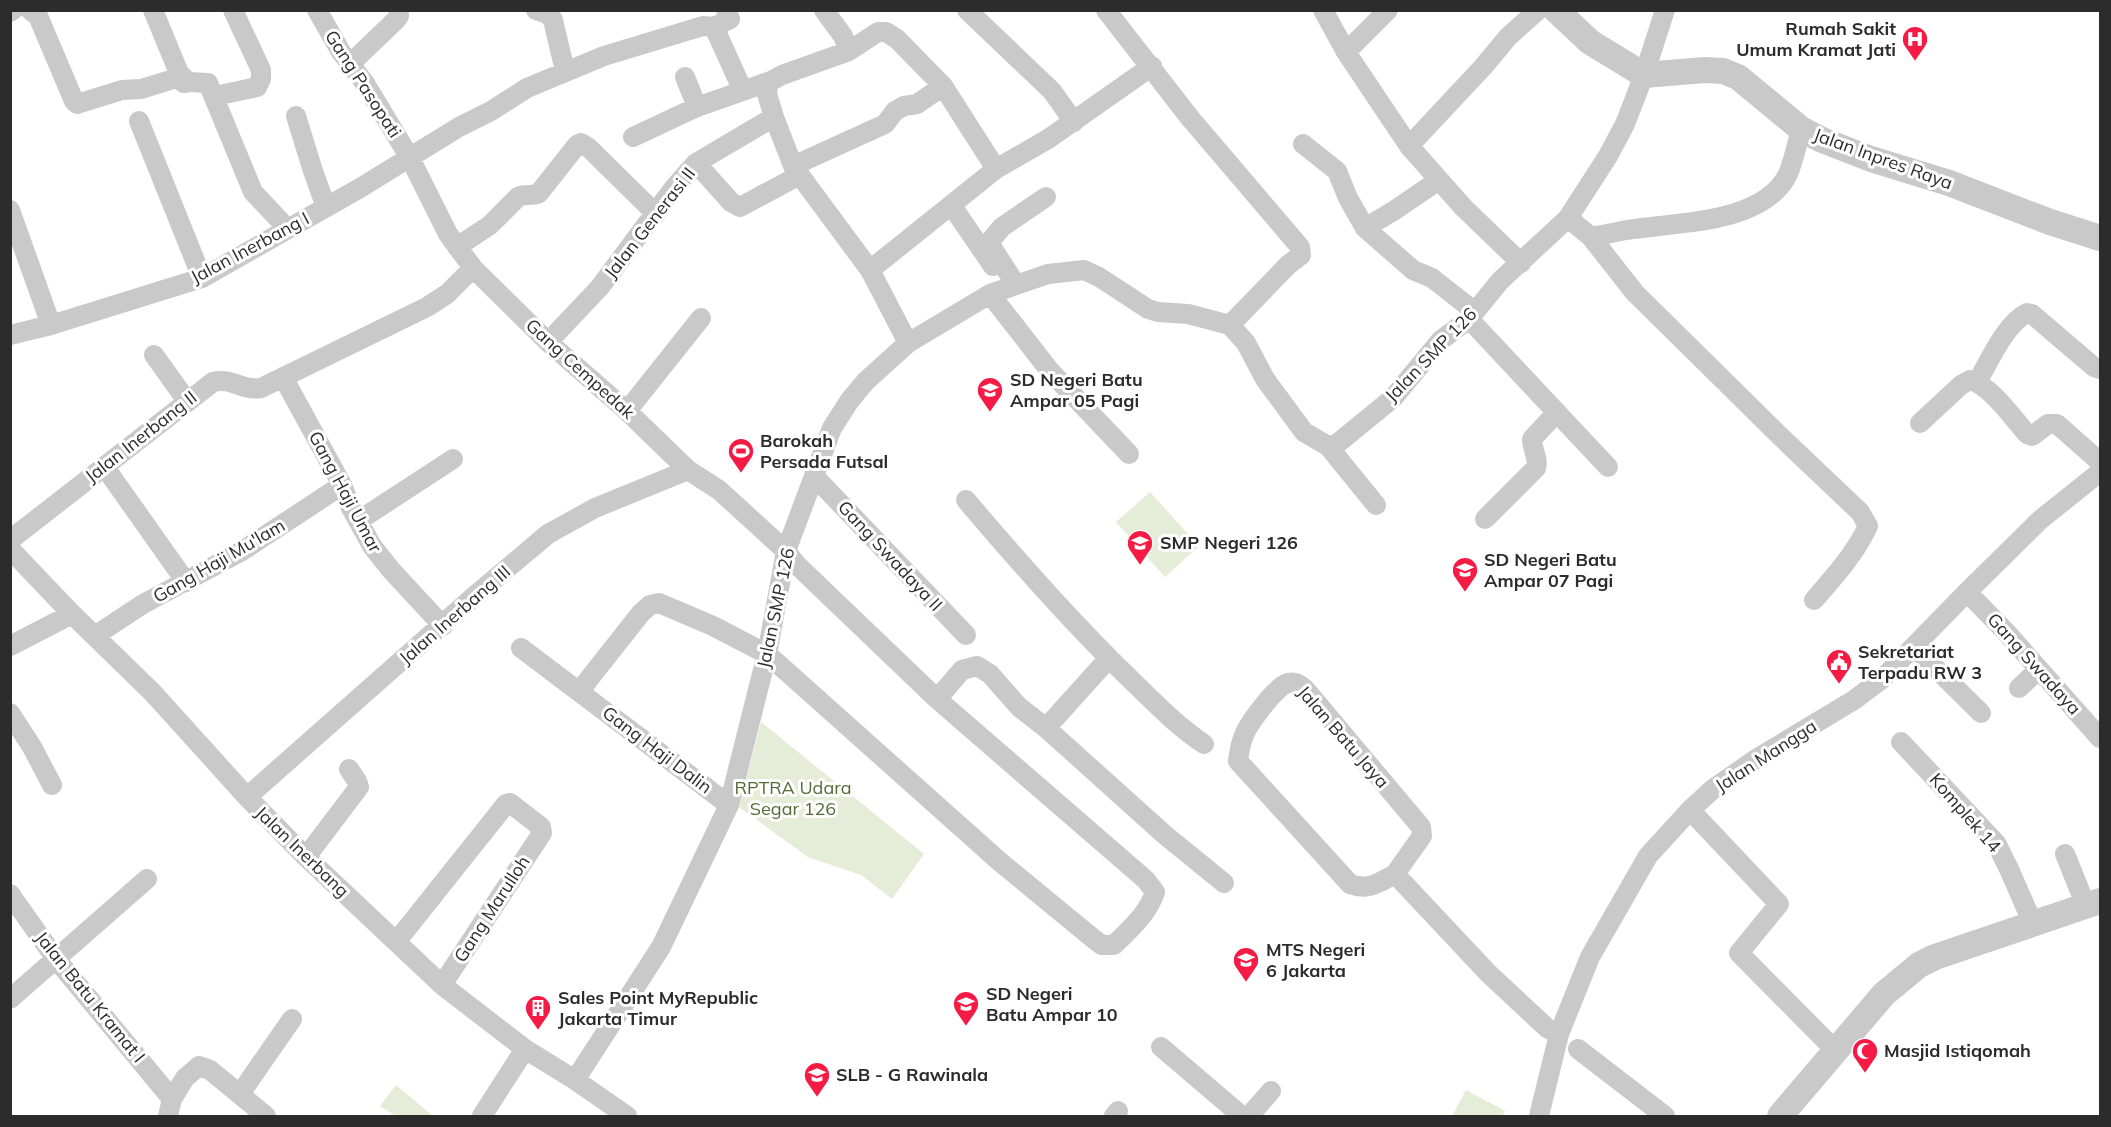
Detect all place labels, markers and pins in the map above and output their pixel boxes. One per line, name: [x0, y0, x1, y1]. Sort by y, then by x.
place label: Rumah Sakit Umum Kramat Jati: [1736, 17, 1896, 61]
hospital icon: Rumah Sakit Umum Kramat Jati: [1900, 24, 1930, 62]
place label: SD Negeri Batu Ampar 05 Pagi: [1010, 368, 1143, 412]
school or university icon: SD Negeri Batu Ampar 05 Pagi: [975, 375, 1005, 413]
place label: Barokah Persada Futsal: [760, 429, 888, 473]
sports icon: Barokah Persada Futsal: [726, 436, 756, 474]
school or university icon: SMP Negeri 126: [1125, 528, 1155, 566]
place label: SMP Negeri 126: [1160, 531, 1298, 554]
place label: SD Negeri Batu Ampar 07 Pagi: [1484, 548, 1617, 592]
school or university icon: SD Negeri Batu Ampar 07 Pagi: [1450, 555, 1480, 593]
place label: Sekretariat Terpadu RW 3: [1858, 640, 1982, 684]
public building icon: Sekretariat Terpadu RW 3: [1824, 647, 1854, 685]
place label: MTS Negeri 6 Jakarta: [1266, 938, 1365, 982]
school or university icon: MTS Negeri 6 Jakarta: [1231, 945, 1261, 983]
place label: SD Negeri Batu Ampar 10: [986, 982, 1118, 1026]
place label: Sales Point MyRepublic Jakarta Timur: [558, 986, 758, 1030]
school or university icon: SD Negeri Batu Ampar 10: [951, 989, 981, 1027]
building icon: Sales Point MyRepublic Jakarta Timur: [523, 993, 553, 1031]
mosque icon: Masjid Istiqomah: [1850, 1036, 1880, 1074]
place label: Masjid Istiqomah: [1884, 1039, 2031, 1062]
school or university icon: SLB - G Rawinala: [802, 1060, 832, 1098]
place label: SLB - G Rawinala: [836, 1063, 988, 1086]

